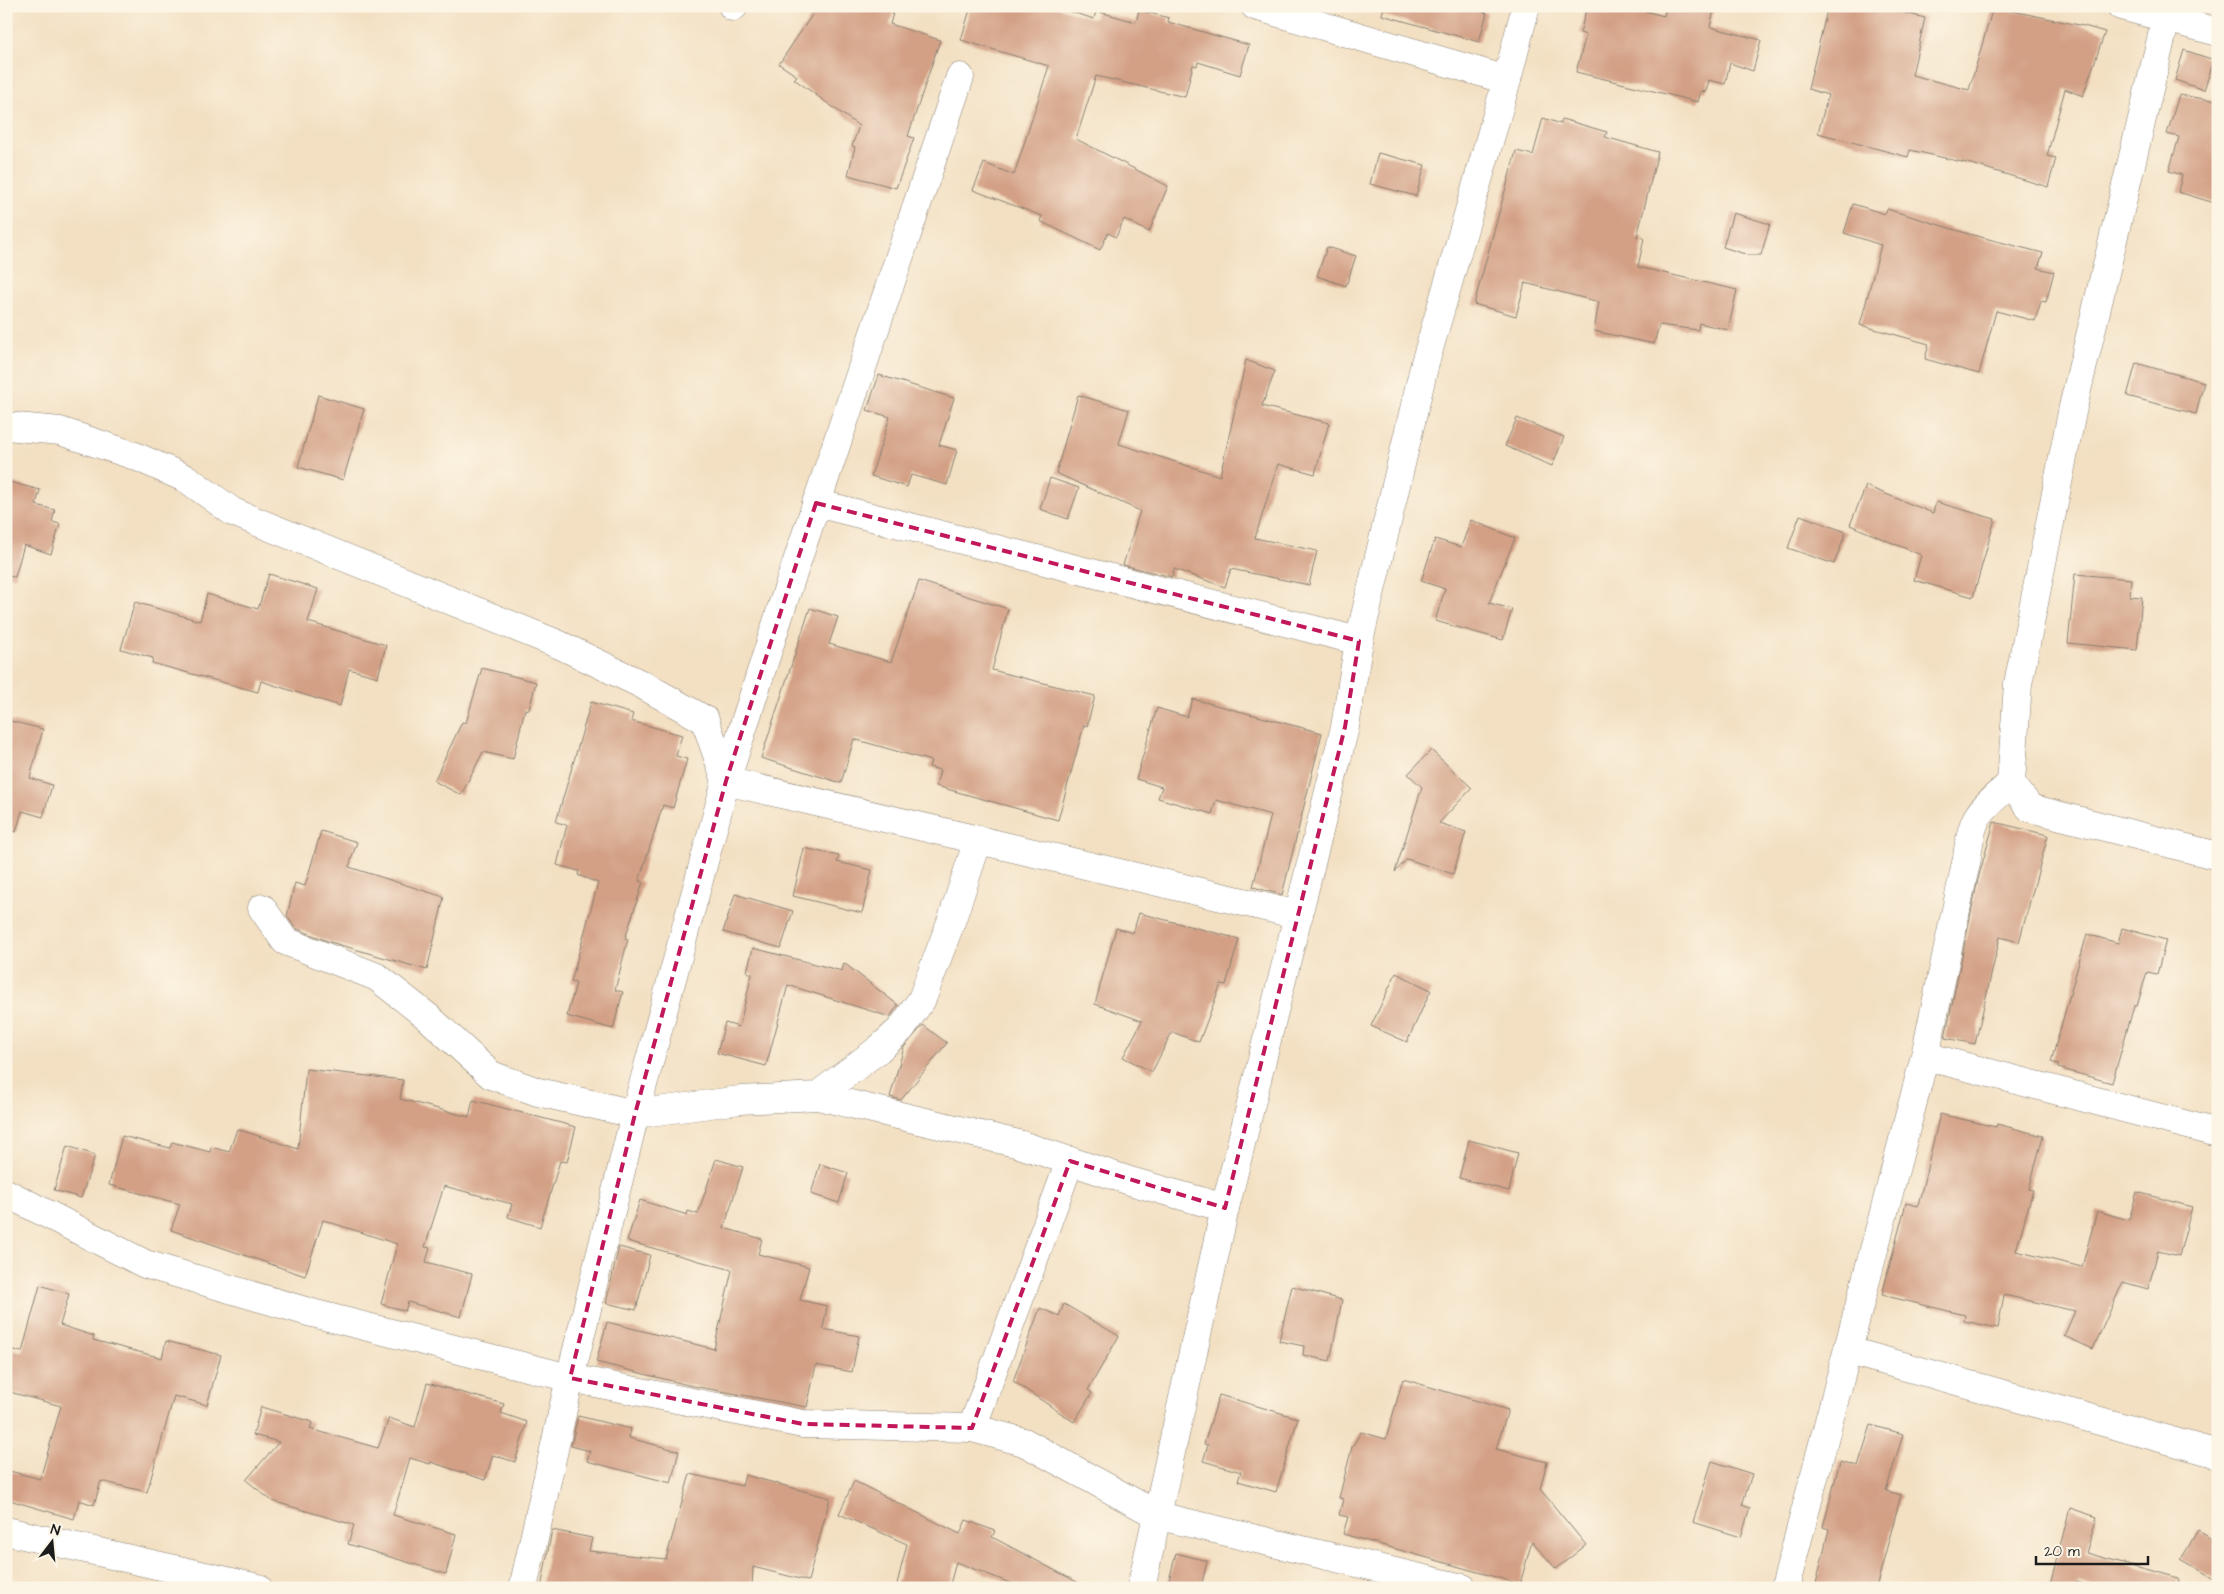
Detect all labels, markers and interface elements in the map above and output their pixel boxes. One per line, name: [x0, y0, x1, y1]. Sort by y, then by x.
north arrow: [28, 1516, 78, 1566]
text: N: [48, 1520, 62, 1541]
scale bar: [2036, 1534, 2149, 1566]
text: 20 m: [2044, 1541, 2080, 1562]

